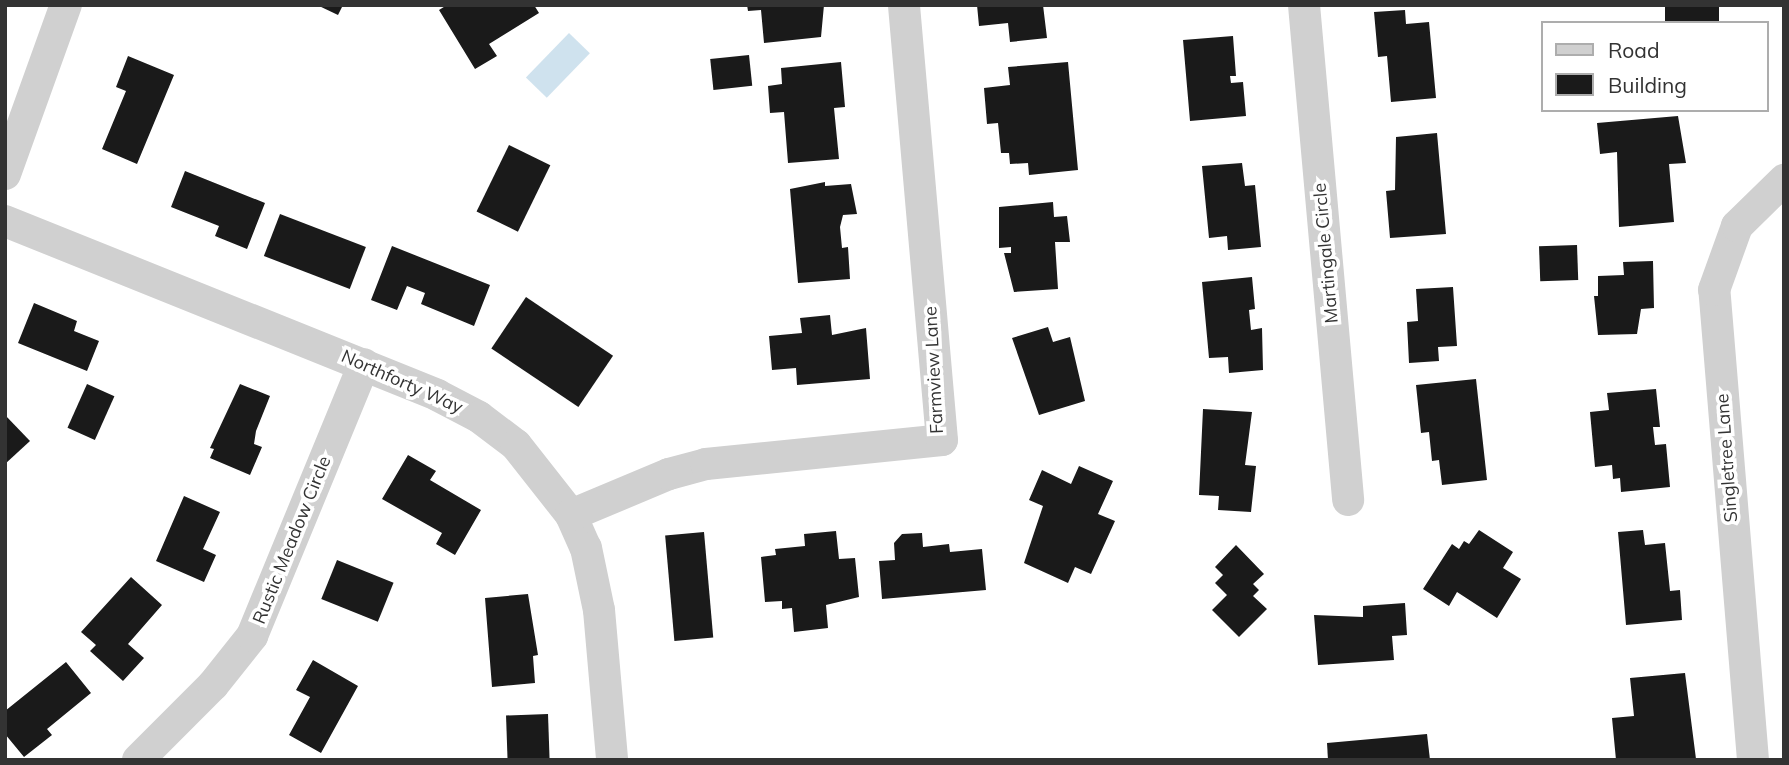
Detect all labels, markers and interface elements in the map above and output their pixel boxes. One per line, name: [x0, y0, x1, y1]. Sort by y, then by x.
legend: [1540, 21, 1768, 112]
text: Road: [1608, 37, 1659, 63]
text: Building: [1608, 72, 1687, 98]
street label: Martingale Circle: [1309, 182, 1343, 324]
street label: Farmview Lane: [920, 306, 948, 434]
street label: Northforty Way: [338, 346, 466, 418]
street label: Singletree Lane: [1712, 393, 1742, 523]
street label: Rustic Meadow Circle: [248, 453, 336, 627]

